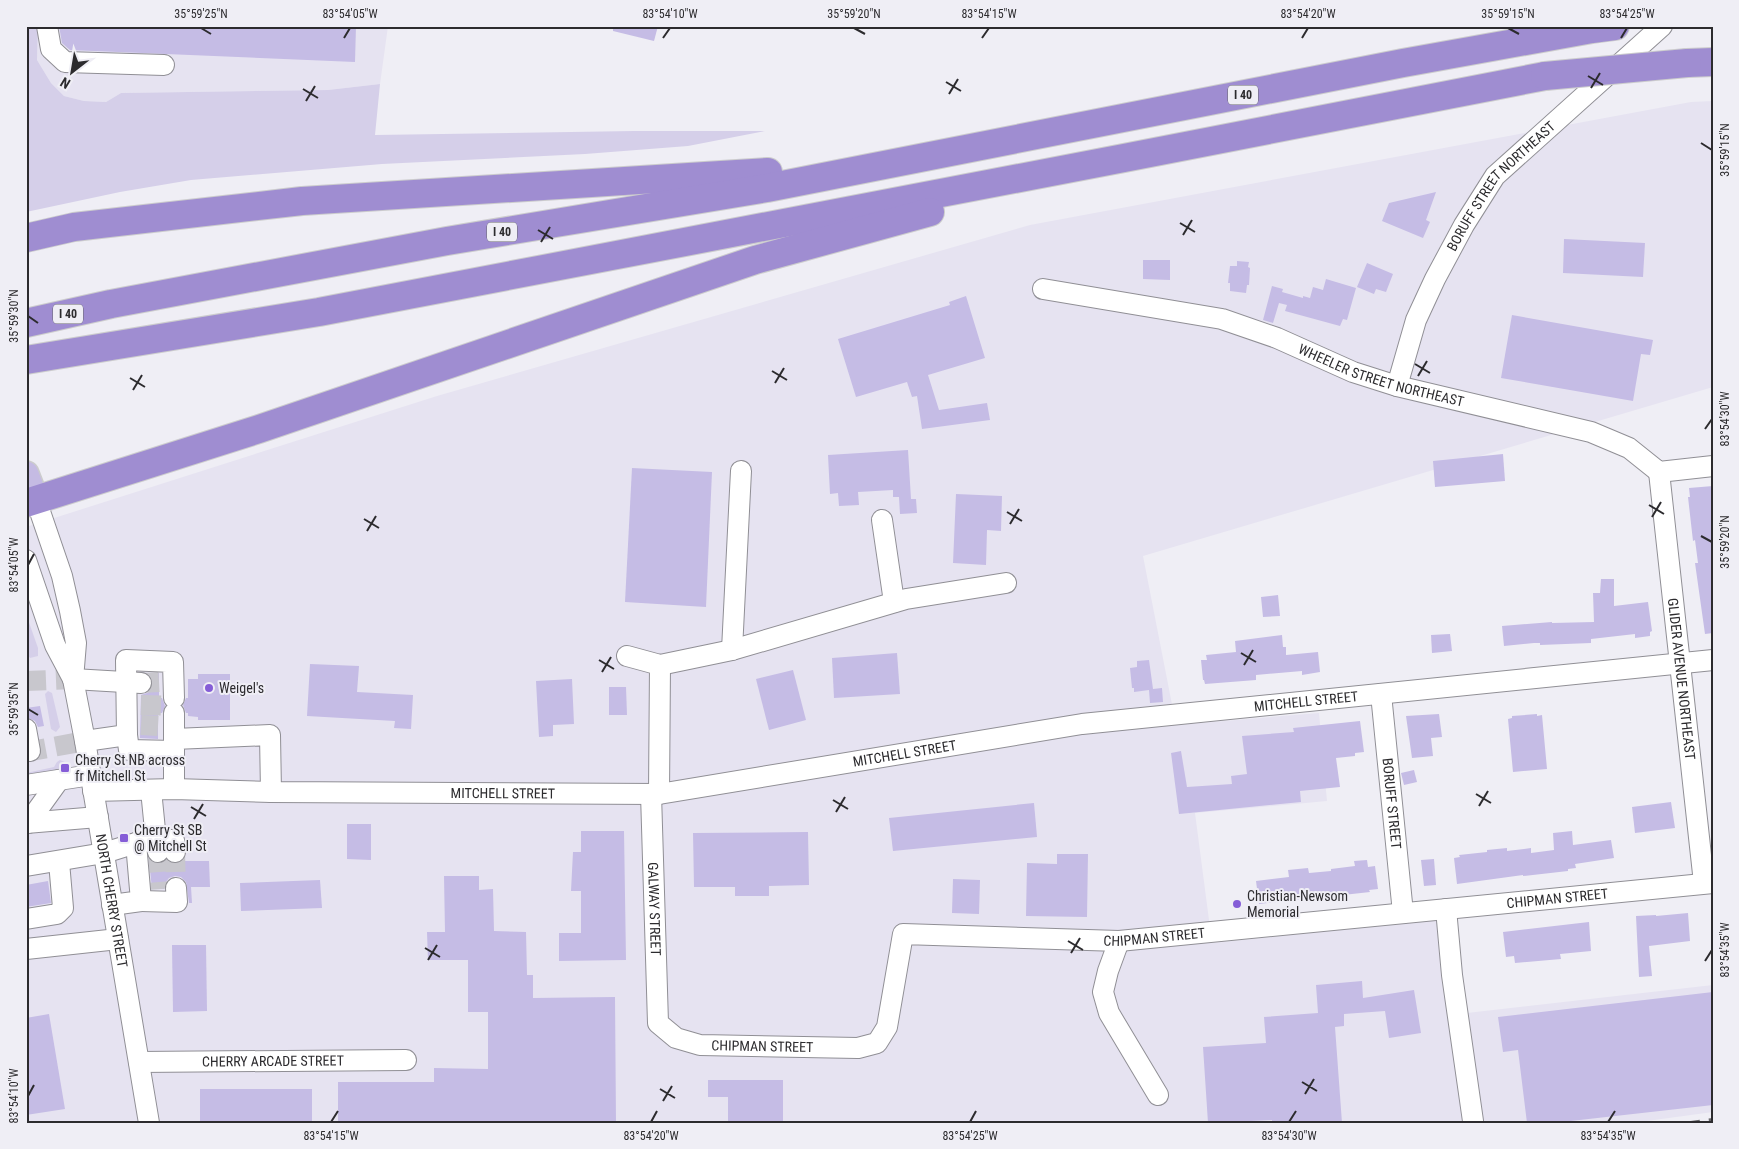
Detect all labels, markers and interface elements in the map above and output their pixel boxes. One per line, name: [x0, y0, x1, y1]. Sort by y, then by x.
text: 35°59'25"N: [174, 7, 228, 21]
text: 83°54'05"W: [322, 7, 378, 21]
text: 83°54'10"W: [642, 7, 698, 21]
text: 35°59'20"N: [827, 7, 881, 21]
text: 83°54'15"W: [961, 7, 1017, 21]
text: 83°54'20"W: [1280, 7, 1336, 21]
text: 35°59'15"N: [1481, 7, 1535, 21]
text: 83°54'25"W: [1599, 7, 1655, 21]
north arrow: [48, 48, 98, 98]
text: N: [58, 74, 73, 92]
road number: I 40: [1228, 86, 1258, 104]
street label: BORUFF STREET NORTHEAST: [1444, 118, 1558, 254]
text: 35°59'15"N: [1718, 123, 1732, 177]
road number: I 40: [487, 222, 517, 242]
text: 35°59'30"N: [7, 289, 21, 343]
road number: I 40: [53, 304, 83, 324]
street label: WHEELER STREET NORTHEAST: [1296, 341, 1466, 410]
text: 83°54'30"W: [1718, 391, 1732, 447]
text: 35°59'20"N: [1718, 515, 1732, 569]
text: 83°54'05"W: [7, 537, 21, 593]
street label: GLIDER AVENUE NORTHEAST: [1665, 597, 1698, 761]
place label: Weigel's: [219, 680, 264, 696]
text: 35°59'35"N: [7, 682, 21, 736]
marker: Weigel's: [203, 682, 215, 694]
street label: MITCHELL STREET: [1253, 688, 1359, 715]
street label: MITCHELL STREET: [852, 737, 957, 770]
place label: Cherry St NB across fr Mitchell St: [75, 752, 185, 784]
street label: BORUFF STREET: [1379, 757, 1405, 850]
marker: Cherry St NB across fr Mitchell St: [59, 762, 71, 774]
street label: MITCHELL STREET: [451, 785, 555, 801]
place label: Cherry St SB @ Mitchell St: [134, 822, 207, 854]
marker: Cherry St SB @ Mitchell St: [118, 832, 130, 844]
street label: NORTH CHERRY STREET: [93, 833, 131, 969]
street label: GALWAY STREET: [645, 862, 664, 956]
street label: CHIPMAN STREET: [1506, 885, 1609, 911]
place label: Christian-Newsom Memorial: [1247, 888, 1348, 920]
marker: Christian-Newsom Memorial: [1231, 898, 1243, 910]
text: 83°54'35"W: [1718, 922, 1732, 978]
street label: CHIPMAN STREET: [1103, 925, 1206, 949]
street label: CHIPMAN STREET: [711, 1037, 814, 1055]
street label: CHERRY ARCADE STREET: [202, 1052, 344, 1070]
text: 83°54'10"W: [7, 1068, 21, 1124]
text: 83°54'15"W: [303, 1129, 359, 1143]
text: 83°54'20"W: [623, 1129, 679, 1143]
text: 83°54'25"W: [942, 1129, 998, 1143]
text: 83°54'30"W: [1261, 1129, 1317, 1143]
text: 83°54'35"W: [1580, 1129, 1636, 1143]

